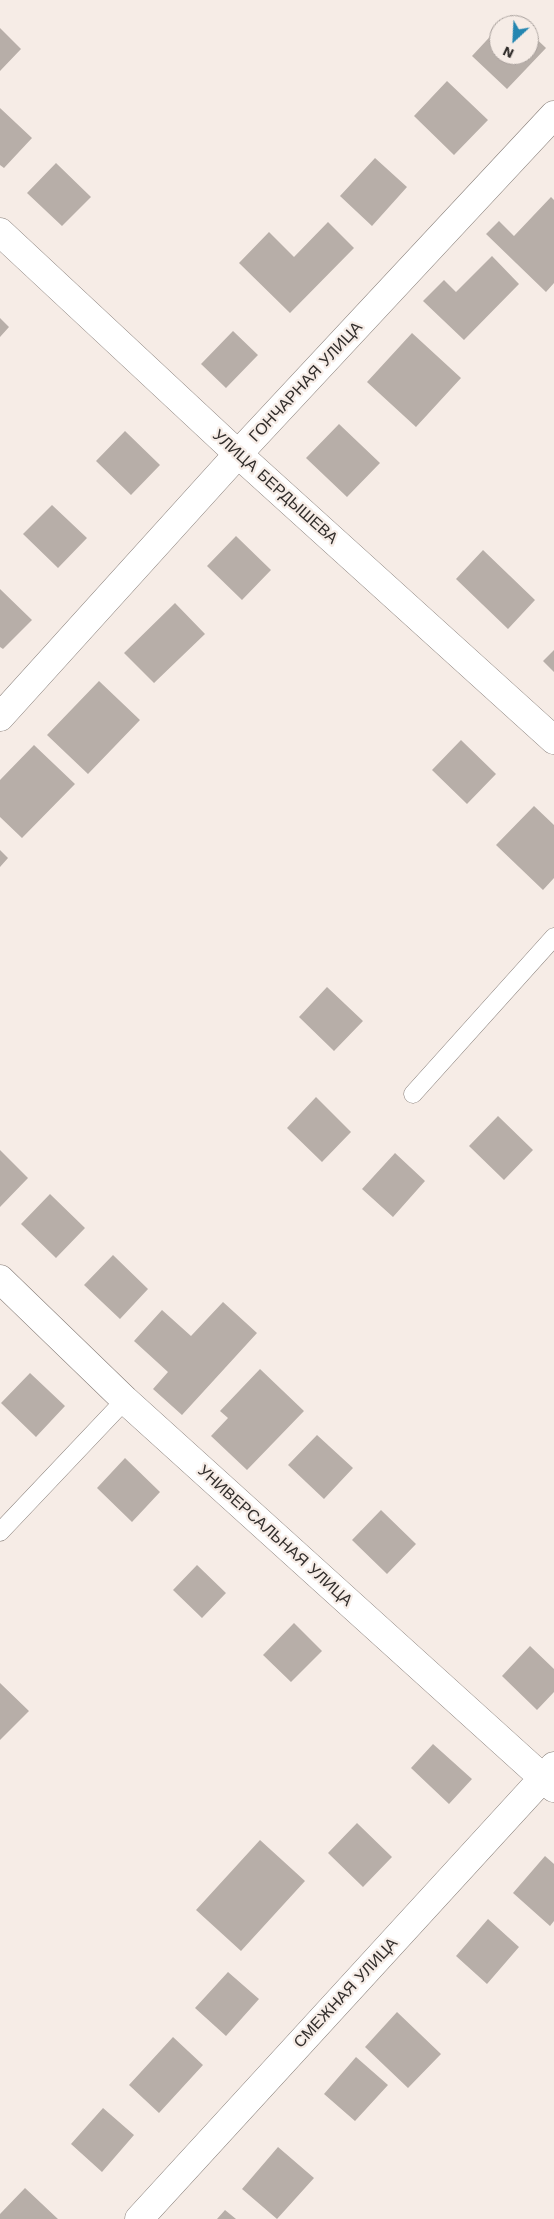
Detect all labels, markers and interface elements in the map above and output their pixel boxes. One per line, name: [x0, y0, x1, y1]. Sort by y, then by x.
north arrow: [489, 15, 539, 65]
text: N: [500, 43, 516, 62]
street label: ГОНЧАРНАЯ УЛИЦА: [245, 318, 367, 446]
street label: УЛИЦА БЕРДЫШЕВА: [209, 426, 341, 548]
street label: УНИВЕРСАЛЬНАЯ УЛИЦА: [194, 1461, 356, 1611]
street label: СМЕЖНАЯ УЛИЦА: [290, 1934, 402, 2052]

